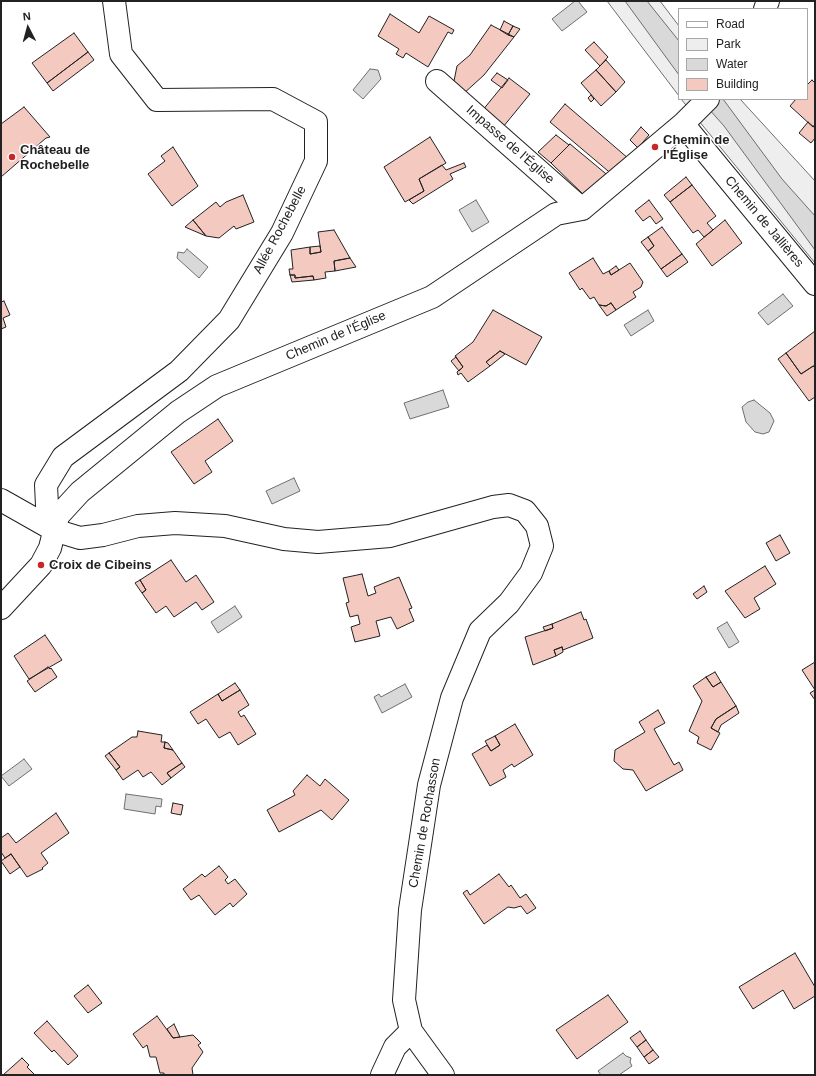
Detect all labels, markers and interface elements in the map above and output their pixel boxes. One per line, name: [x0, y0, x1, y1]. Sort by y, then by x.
north arrow: [8, 8, 48, 48]
legend: [678, 8, 808, 100]
text: N: [22, 10, 31, 22]
text: Road: [716, 17, 745, 31]
text: Park: [716, 37, 741, 51]
text: Water: [716, 57, 748, 71]
text: Building: [716, 77, 759, 91]
street label: Impasse de l'Église: [463, 103, 557, 187]
place label: Chemin de l'Église: [663, 132, 729, 163]
place label: Château de Rochebelle: [20, 142, 90, 173]
marker: Chemin de l'Église: [650, 142, 660, 152]
marker: Château de Rochebelle: [7, 152, 17, 162]
street label: Chemin de Jallières: [721, 173, 807, 271]
street label: Allée Rochebelle: [250, 183, 310, 277]
street label: Chemin de l'Église: [284, 308, 388, 364]
place label: Croix de Cibeins: [49, 557, 152, 573]
marker: Croix de Cibeins: [36, 560, 46, 570]
street label: Chemin de Rochasson: [406, 757, 444, 889]

